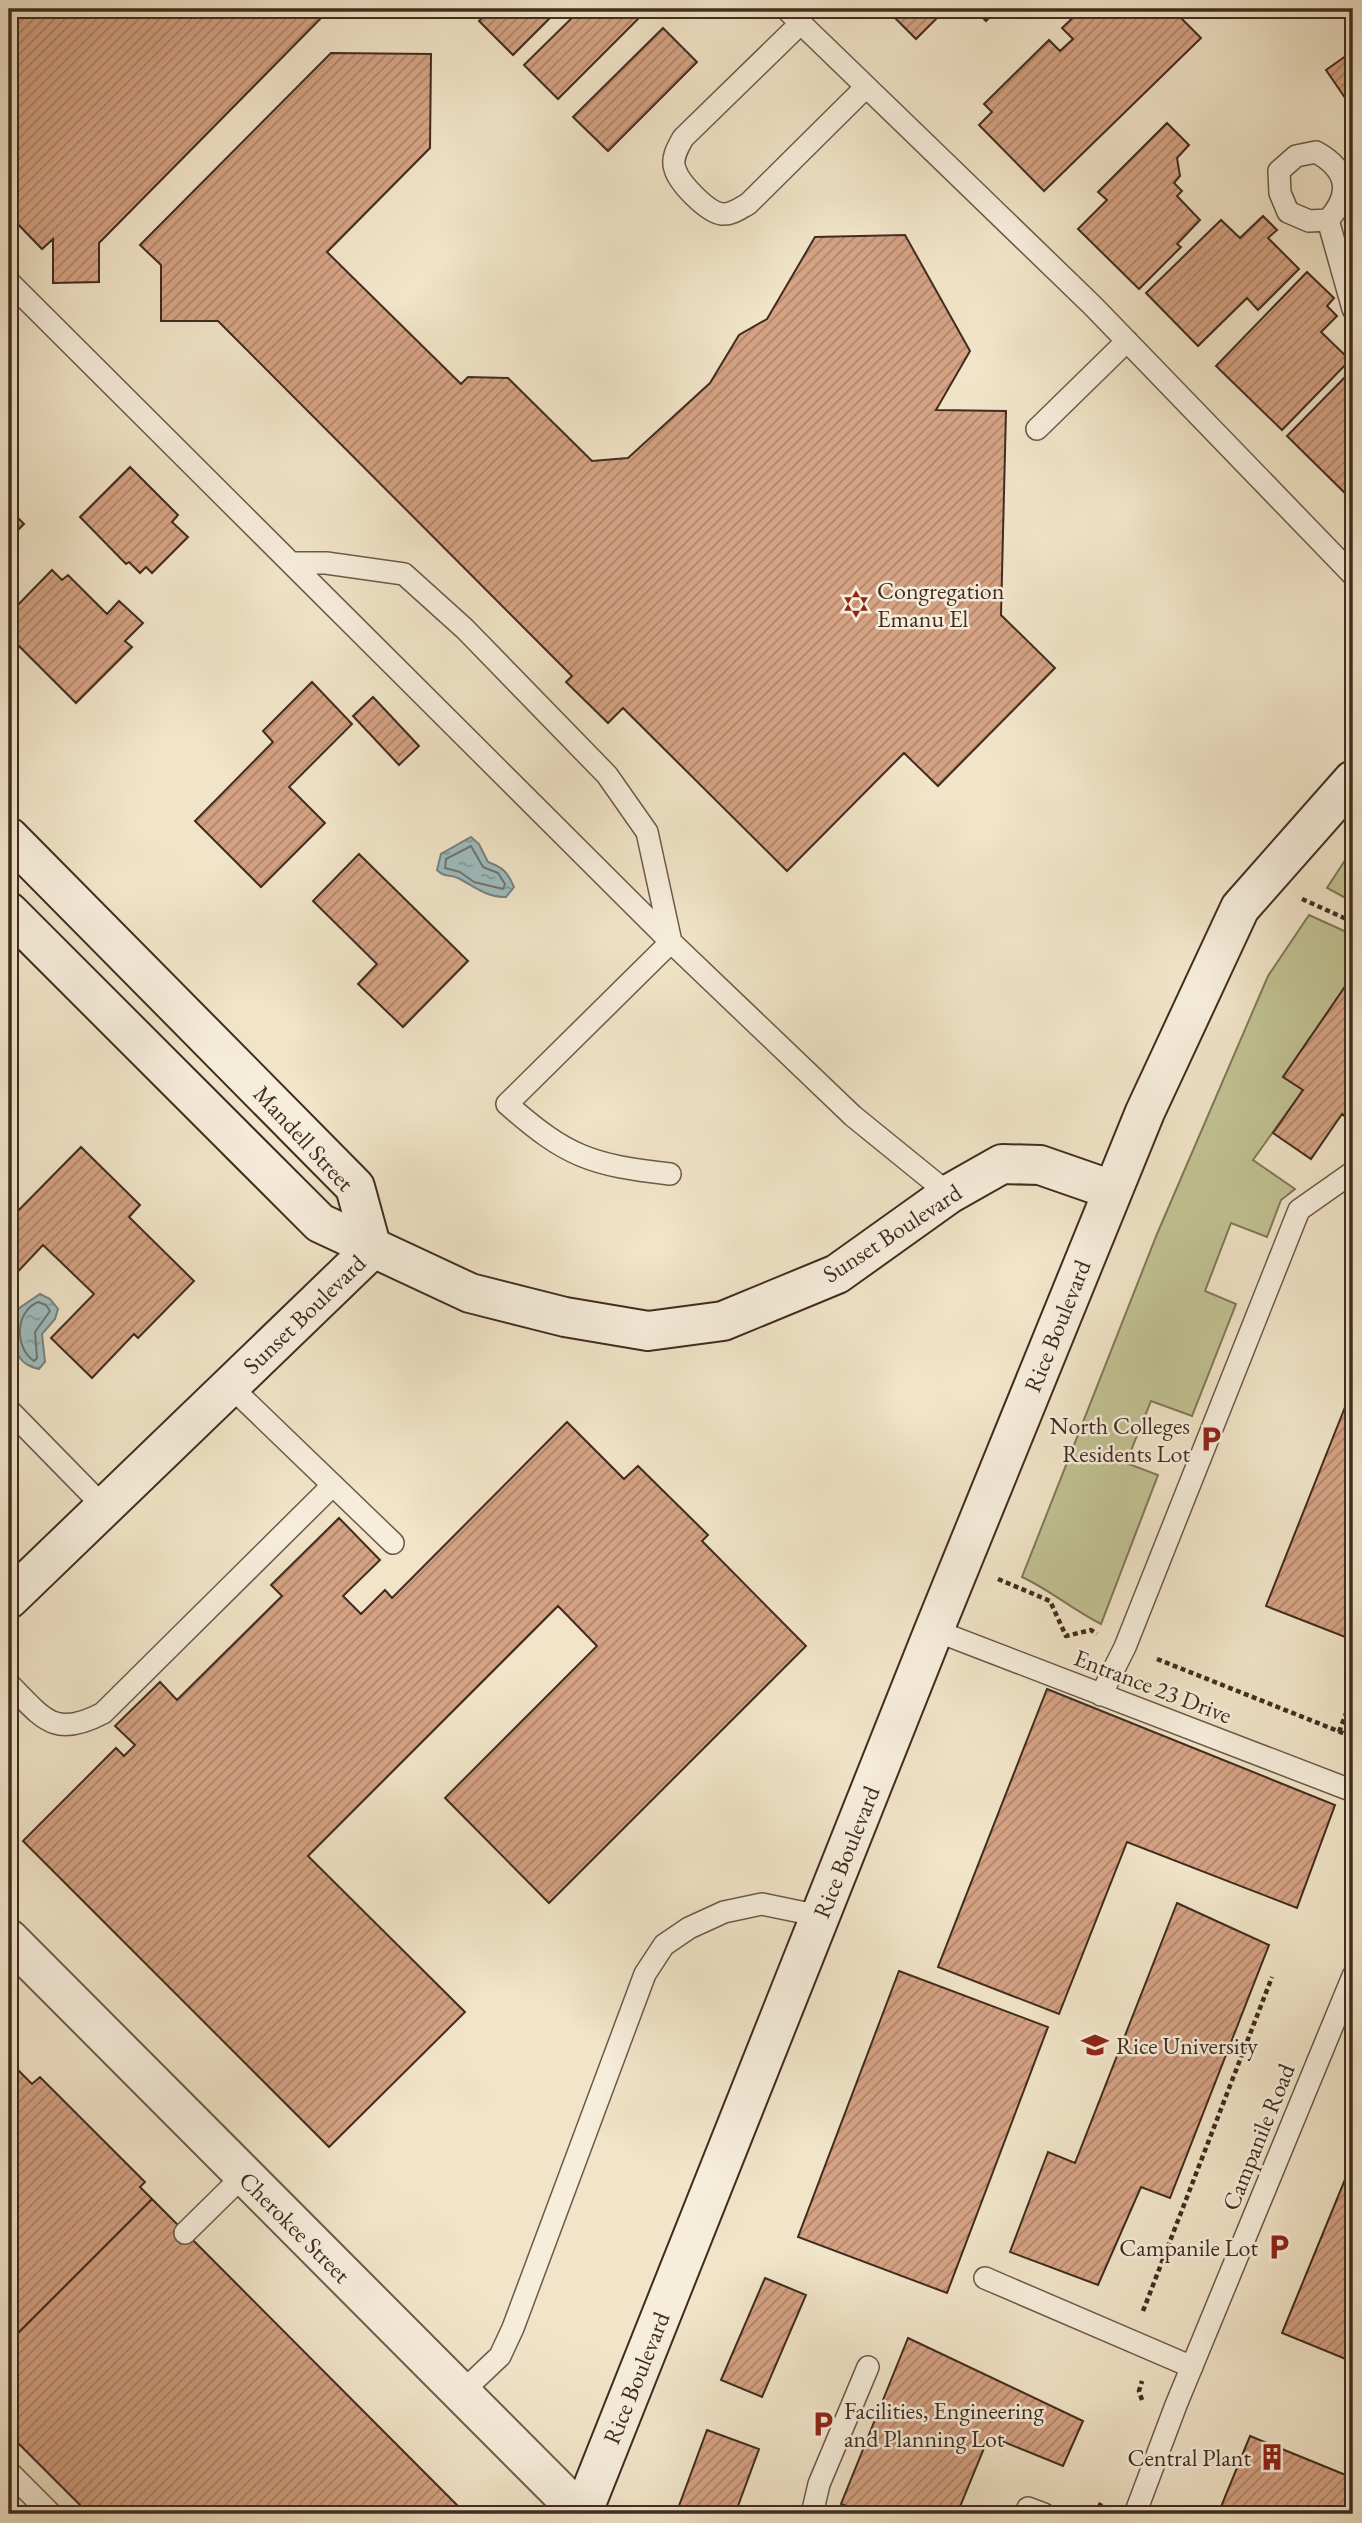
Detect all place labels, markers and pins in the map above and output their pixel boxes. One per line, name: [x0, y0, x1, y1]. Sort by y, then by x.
place label: Congregation Emanu El: [877, 575, 1005, 634]
synagogue icon: Congregation Emanu El: [841, 589, 871, 619]
place label: North Colleges Residents Lot: [1049, 1410, 1190, 1469]
parking icon: North Colleges Residents Lot: [1196, 1424, 1226, 1454]
school or university icon: Rice University: [1080, 2030, 1110, 2060]
place label: Rice University: [1116, 2030, 1258, 2061]
place label: Campanile Lot: [1119, 2232, 1258, 2263]
parking icon: Campanile Lot: [1264, 2232, 1294, 2262]
place label: Facilities, Engineering and Planning Lot: [844, 2395, 1045, 2454]
parking icon: Facilities, Engineering and Planning Lot: [808, 2409, 838, 2439]
place label: Central Plant: [1127, 2442, 1251, 2473]
building icon: Central Plant: [1257, 2442, 1287, 2472]

